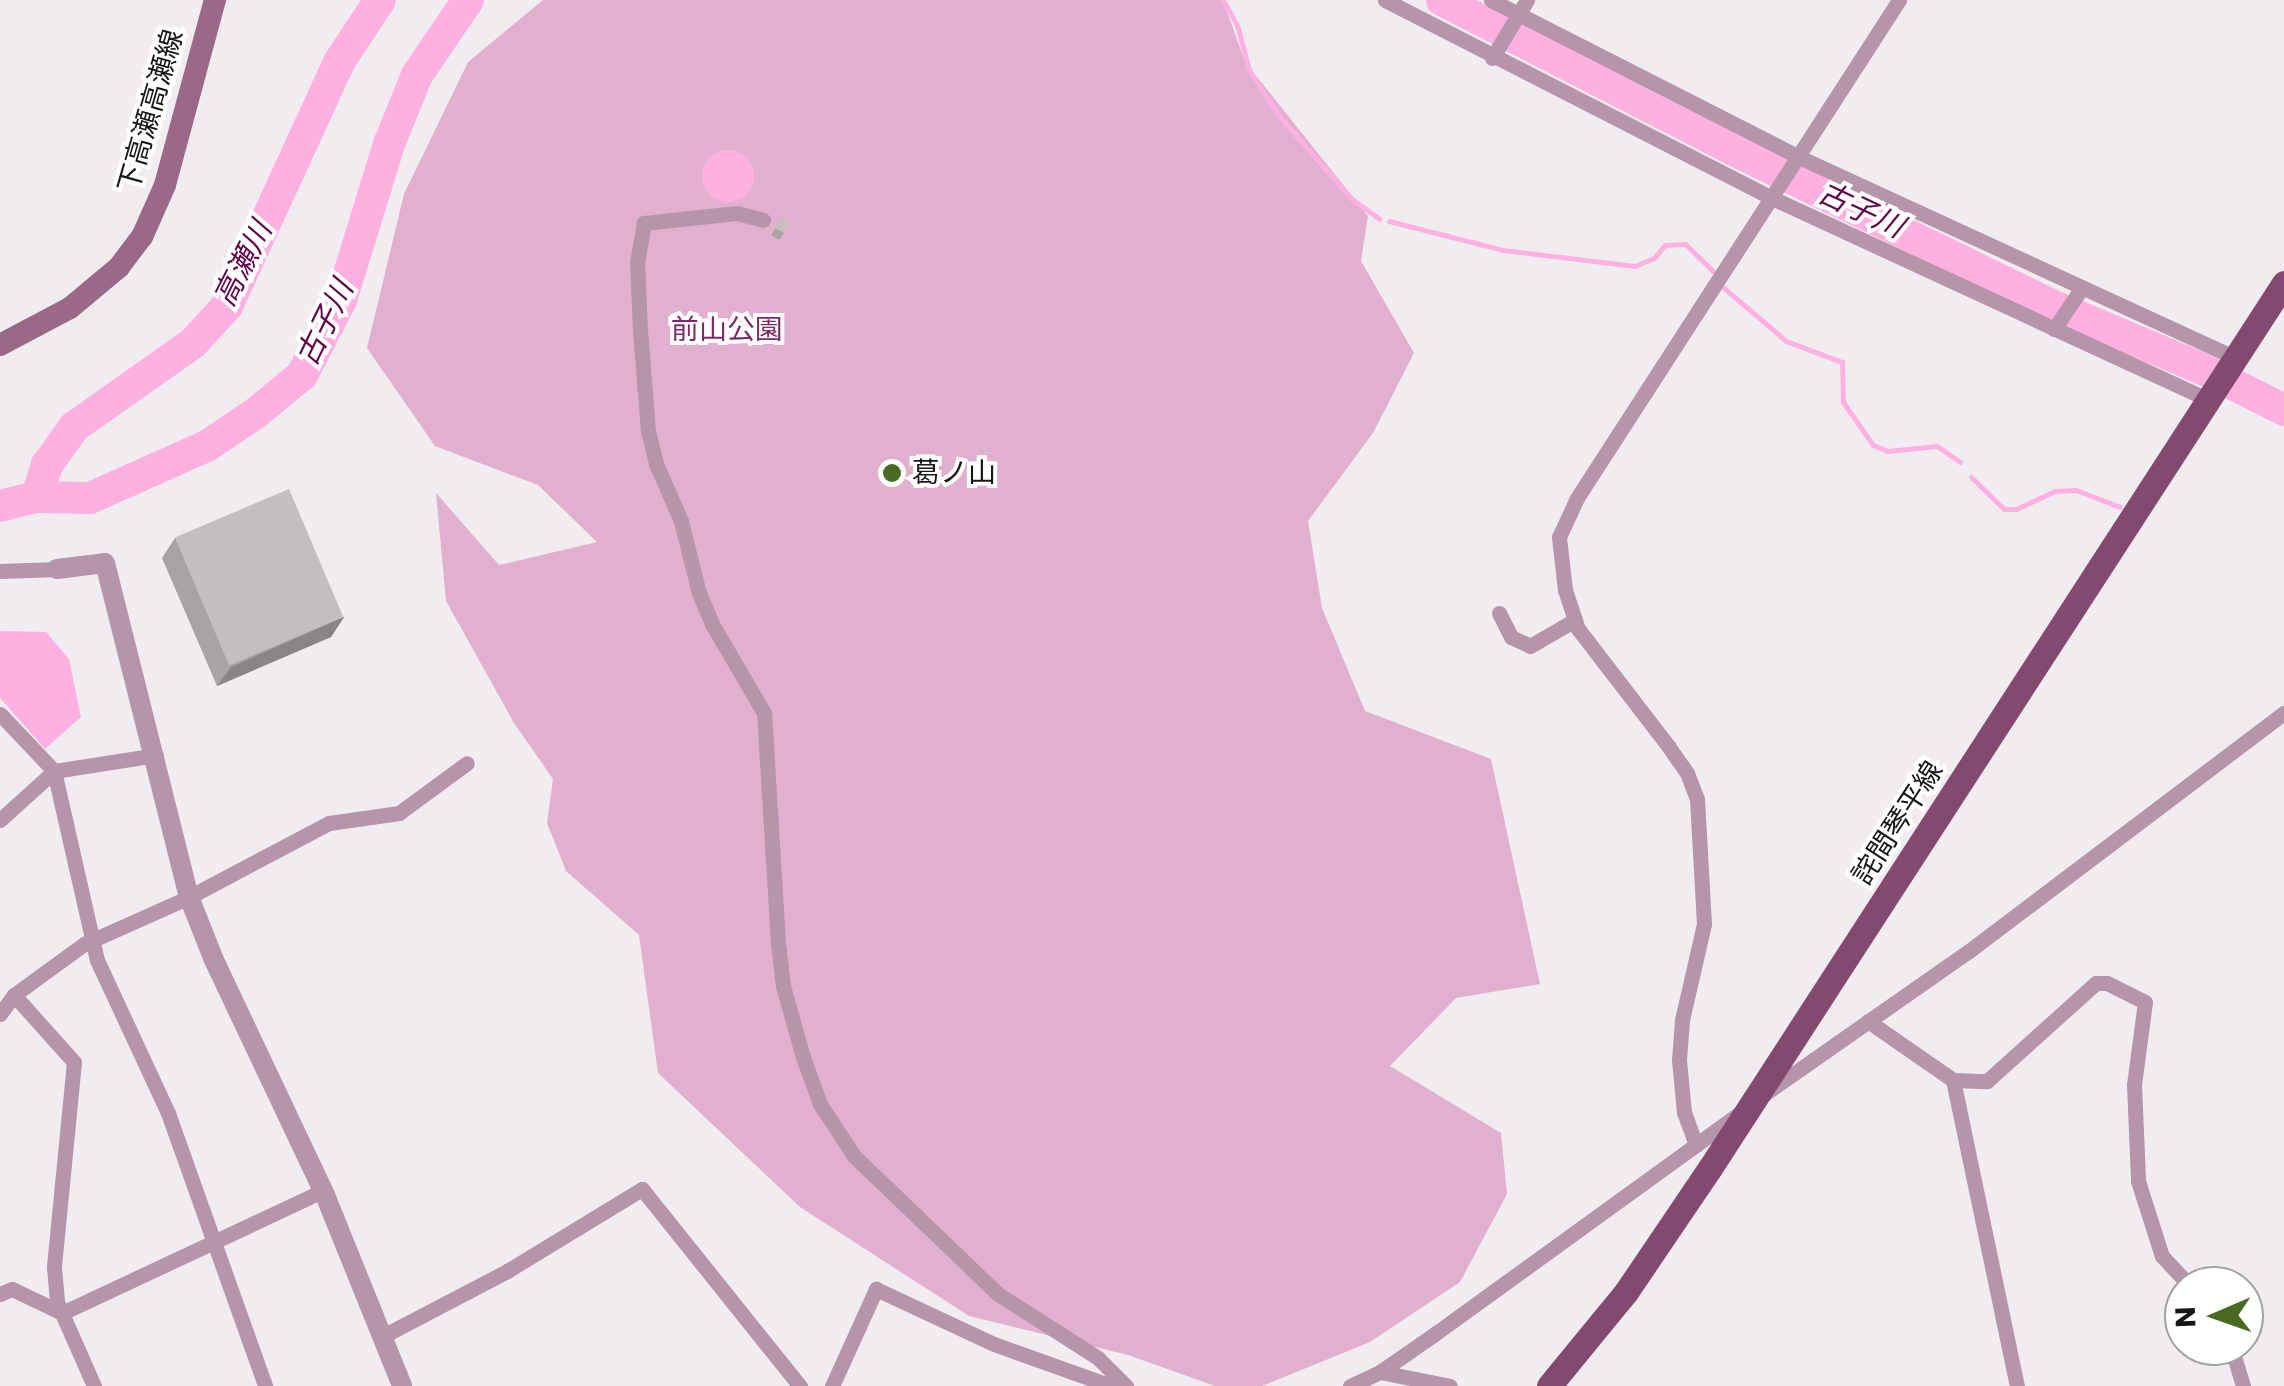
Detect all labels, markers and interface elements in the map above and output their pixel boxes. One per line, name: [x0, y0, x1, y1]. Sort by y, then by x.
street label: 下高瀬高瀬線: [112, 26, 190, 196]
water label: 古子川: [1813, 175, 1909, 245]
water label: 高瀬川: [207, 216, 279, 312]
water label: 古子川: [289, 275, 361, 371]
park label: 前山公園: [671, 313, 783, 347]
place label: 葛ノ山: [912, 456, 996, 490]
marker: 葛ノ山: [881, 462, 903, 484]
street label: 詫間琴平線: [1846, 755, 1950, 891]
north arrow: [2164, 1266, 2264, 1366]
text: N: [2166, 1306, 2205, 1328]

